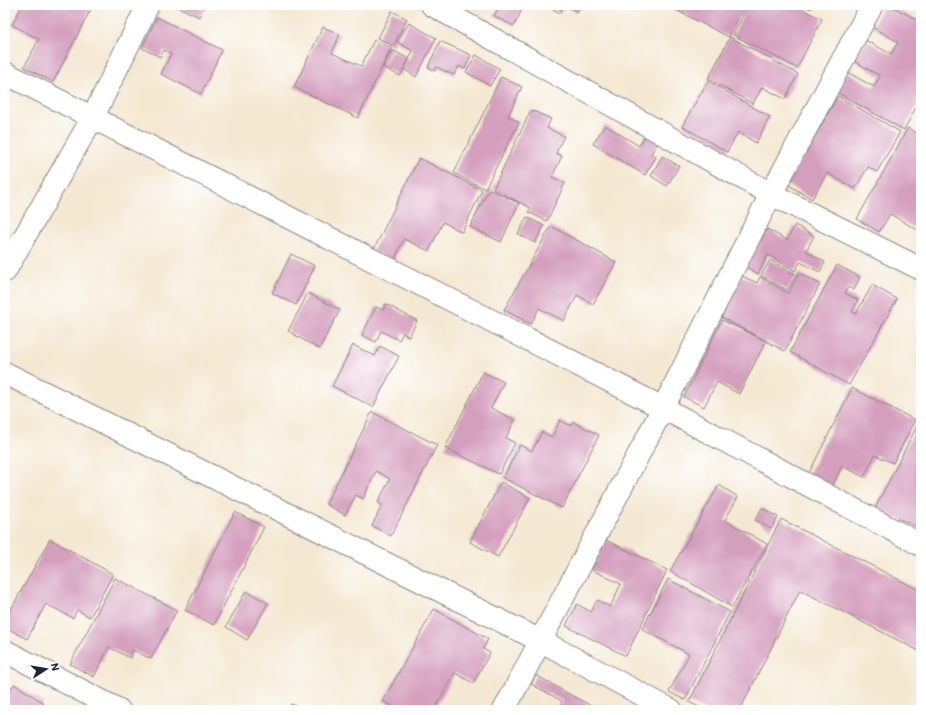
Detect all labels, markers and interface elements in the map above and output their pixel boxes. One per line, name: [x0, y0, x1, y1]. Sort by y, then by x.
north arrow: [26, 649, 66, 689]
text: N: [48, 662, 62, 672]

